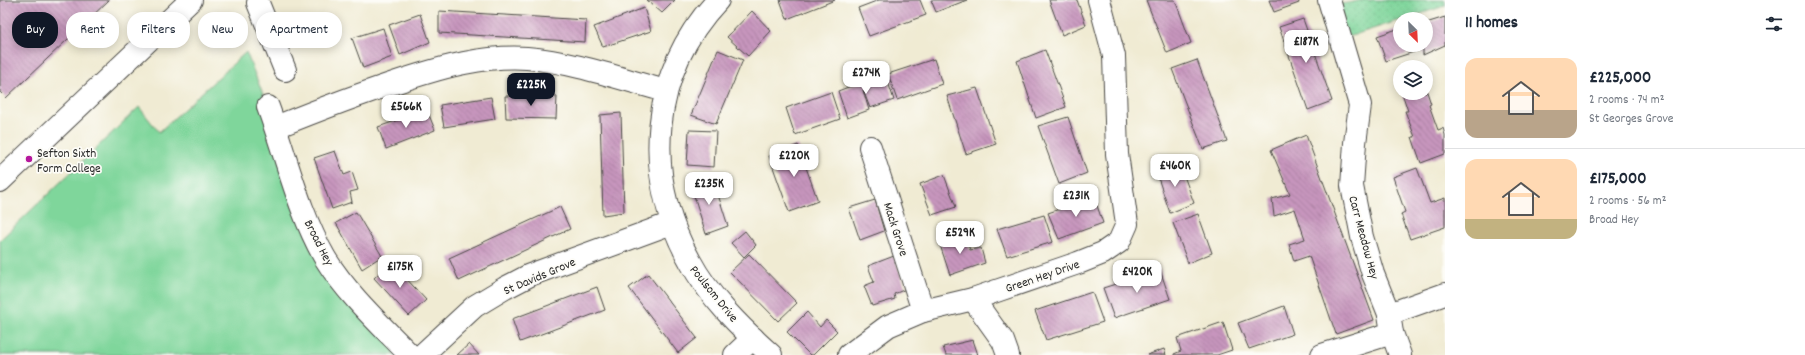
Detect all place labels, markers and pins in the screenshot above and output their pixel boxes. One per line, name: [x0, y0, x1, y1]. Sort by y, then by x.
pin: £187K: [1278, 30, 1334, 64]
pin: £274K: [838, 61, 894, 95]
pin: £225K: [503, 73, 559, 107]
pin: £566K: [378, 95, 434, 129]
pin: £220K: [766, 144, 822, 178]
place label: Sefton Sixth Form College: [37, 145, 101, 179]
marker: Sefton Sixth Form College: [24, 154, 34, 164]
pin: £460K: [1147, 154, 1203, 188]
pin: £235K: [681, 172, 737, 206]
pin: £231K: [1048, 184, 1104, 218]
pin: £529K: [932, 221, 988, 255]
pin: £175K: [372, 255, 428, 289]
pin: £420K: [1109, 260, 1165, 294]

